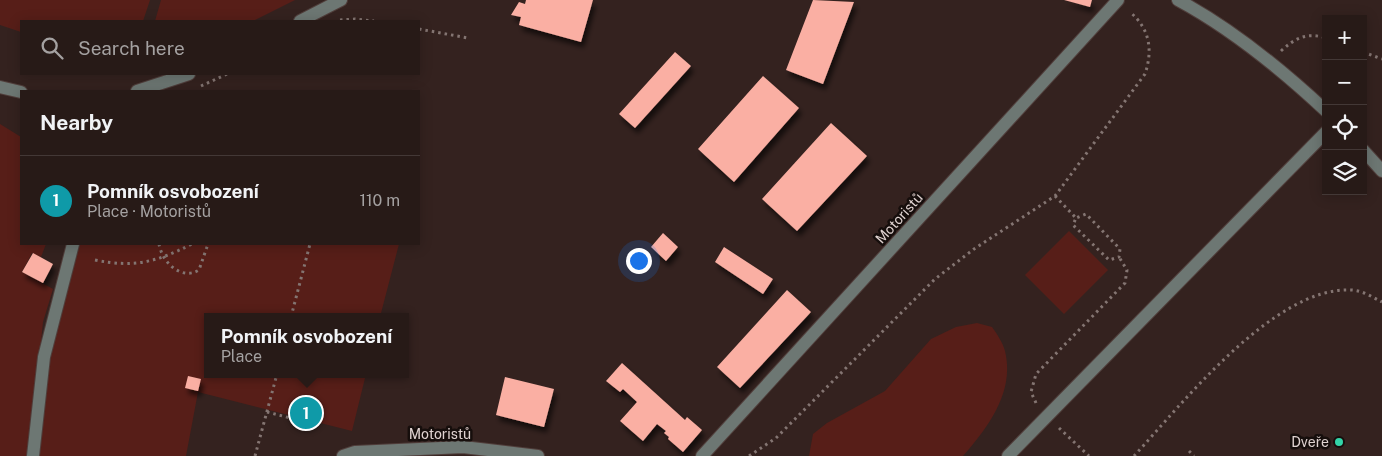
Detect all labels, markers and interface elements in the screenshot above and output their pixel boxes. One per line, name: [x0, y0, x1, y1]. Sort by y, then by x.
map controls: [1322, 15, 1367, 195]
button: +: [1322, 15, 1367, 60]
search box: [20, 20, 420, 75]
icon: search: [38, 34, 66, 62]
text: Search here: [78, 37, 185, 59]
button: −: [1322, 60, 1367, 105]
button: locate: [1322, 105, 1367, 150]
text: Nearby: [40, 110, 113, 135]
button: layers: [1322, 150, 1367, 195]
text: Pomník osvobození: [87, 180, 259, 202]
street label: Motoristů: [872, 189, 926, 247]
text: 1: [53, 191, 59, 210]
text: 110 m: [359, 191, 400, 210]
text: Place · Motoristů: [87, 202, 211, 221]
your location: [626, 248, 652, 274]
popup: [204, 313, 409, 378]
text: Pomník osvobození: [221, 325, 392, 347]
text: Place: [221, 347, 262, 366]
pin: 1: [290, 394, 322, 432]
street label: Motoristů: [409, 426, 471, 442]
place label: Dveře: [1291, 434, 1329, 450]
marker: Dveře: [1333, 436, 1345, 448]

